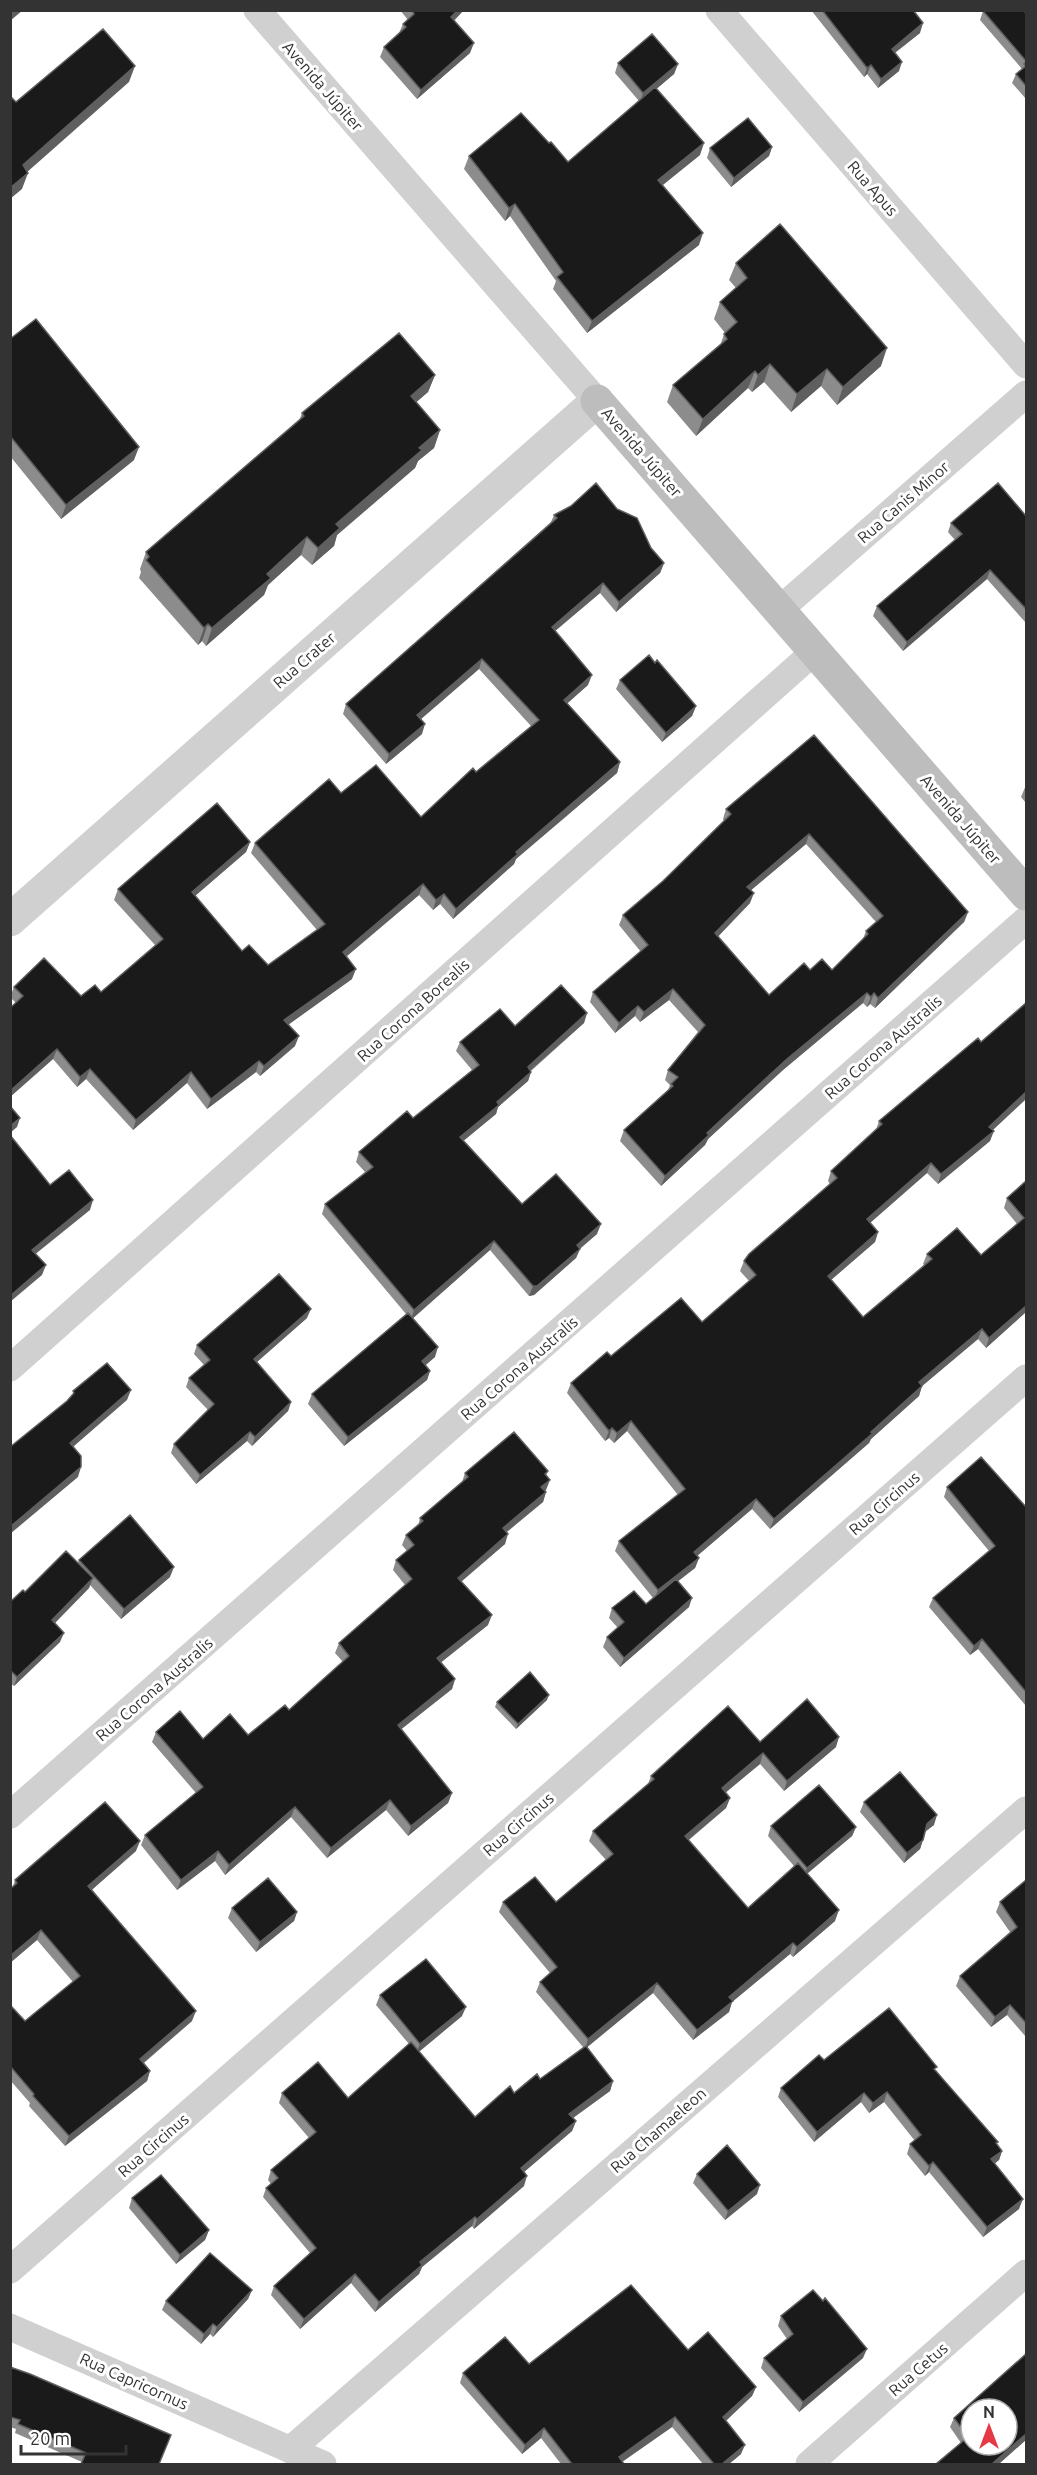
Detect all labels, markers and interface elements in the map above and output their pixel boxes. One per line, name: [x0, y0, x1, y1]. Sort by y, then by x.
street label: Avenida Júpiter: [279, 38, 367, 134]
street label: Rua Apus: [844, 157, 902, 219]
street label: Avenida Júpiter: [598, 404, 686, 500]
street label: Rua Canis Minor: [854, 457, 952, 547]
street label: Rua Crater: [269, 628, 339, 692]
street label: Avenida Júpiter: [917, 771, 1005, 867]
street label: Rua Corona Borealis: [353, 955, 473, 1065]
street label: Rua Corona Australis: [821, 991, 945, 1103]
street label: Rua Corona Australis: [457, 1312, 581, 1424]
street label: Rua Circinus: [845, 1468, 923, 1538]
street label: Rua Corona Australis: [92, 1633, 216, 1745]
street label: Rua Circinus: [479, 1789, 557, 1859]
street label: Rua Chamaeleon: [607, 2084, 709, 2176]
street label: Rua Circinus: [114, 2110, 192, 2180]
street label: Rua Cetus: [885, 2339, 951, 2399]
street label: Rua Capricornus: [77, 2349, 191, 2413]
north arrow: [959, 2397, 1019, 2457]
text: N: [983, 2403, 995, 2421]
scale bar: [21, 2418, 126, 2456]
text: 20 m: [30, 2428, 70, 2448]

